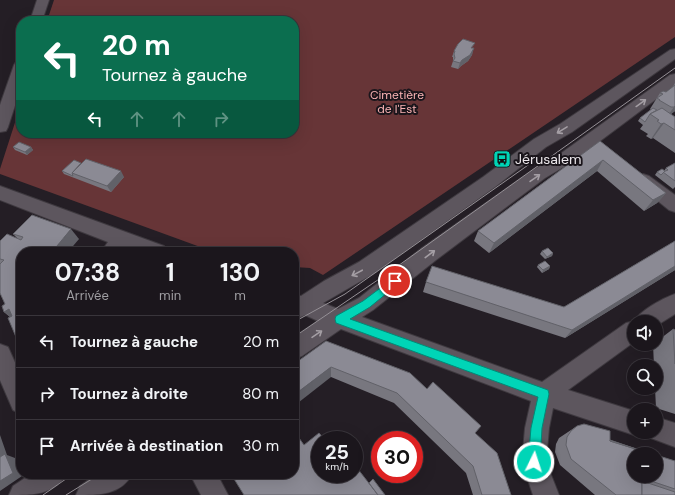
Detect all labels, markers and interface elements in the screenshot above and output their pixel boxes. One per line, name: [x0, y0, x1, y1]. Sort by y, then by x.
text: 20 m: [102, 27, 171, 64]
icon: left: [36, 32, 88, 84]
text: Tournez à gauche: [102, 63, 247, 87]
park label: Cimetière de l'Est: [370, 87, 424, 117]
one-way arrow: [635, 99, 646, 107]
icon: left: [84, 108, 106, 130]
icon: ahead: [126, 108, 148, 130]
icon: ahead: [168, 108, 190, 130]
icon: right: [210, 108, 232, 130]
one-way arrow: [557, 126, 568, 134]
bus stop icon: Jérusalem: [492, 149, 512, 169]
place label: Jérusalem: [515, 150, 581, 168]
one-way arrow: [529, 174, 540, 182]
one-way arrow: [424, 250, 435, 258]
text: 07:38: [55, 257, 120, 288]
text: 1: [166, 257, 175, 288]
text: 130: [220, 257, 260, 288]
pin: [378, 264, 412, 298]
one-way arrow: [352, 269, 364, 277]
icon: arrive: [384, 270, 406, 292]
text: Arrivée: [66, 287, 109, 304]
text: min: [159, 287, 181, 304]
text: m: [234, 287, 246, 304]
map controls: [627, 315, 663, 483]
button: sound: [627, 315, 663, 351]
one-way arrow: [311, 330, 322, 338]
icon: left: [36, 331, 58, 353]
text: Tournez à gauche: [70, 332, 198, 352]
text: 20 m: [243, 332, 279, 352]
button: search: [627, 359, 663, 395]
icon: right: [36, 383, 58, 405]
text: Tournez à droite: [70, 384, 188, 404]
text: 80 m: [242, 384, 279, 404]
button: +: [627, 403, 663, 439]
speed limit sign: 30: [371, 431, 423, 483]
icon: arrive: [36, 435, 58, 457]
text: Arrivée à destination: [70, 436, 223, 456]
text: 30 m: [243, 436, 279, 456]
text: 25: [325, 439, 349, 465]
position arrow: [513, 441, 555, 483]
button: −: [627, 447, 663, 483]
text: km/h: [325, 460, 349, 473]

